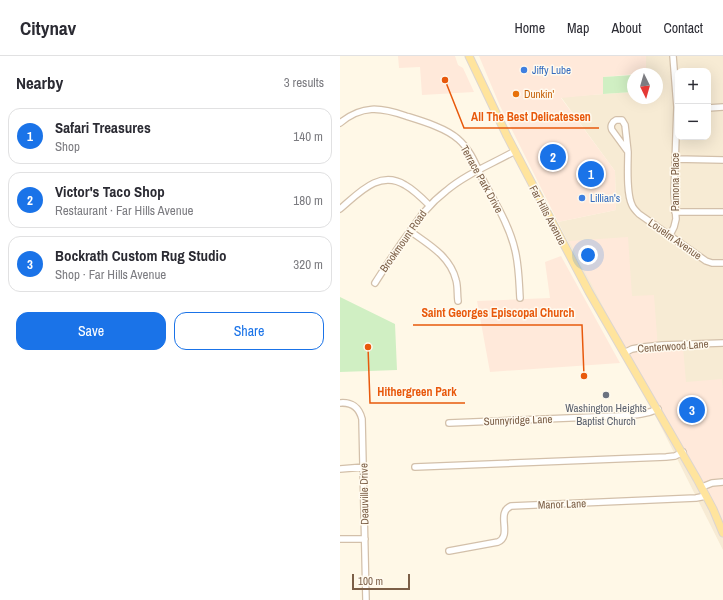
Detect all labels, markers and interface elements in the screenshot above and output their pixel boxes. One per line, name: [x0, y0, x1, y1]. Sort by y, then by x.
text: Citynav: [20, 15, 76, 41]
text: Home: [514, 19, 545, 37]
text: Map: [567, 19, 589, 37]
text: About: [611, 19, 641, 37]
text: Contact: [663, 19, 703, 37]
place label: Jiffy Lube: [532, 63, 571, 77]
marker: Jiffy Lube: [519, 65, 529, 75]
north arrow: [627, 68, 663, 104]
map controls: [675, 68, 711, 140]
button: +: [675, 68, 711, 104]
text: Nearby: [16, 71, 63, 94]
text: 3 results: [284, 74, 324, 91]
place label: Dunkin': [524, 87, 555, 101]
marker: Dunkin': [511, 89, 521, 99]
callout: All The Best Delicatessen: [464, 104, 599, 128]
button: −: [675, 104, 711, 140]
text: All The Best Delicatessen: [471, 109, 591, 125]
text: Safari Treasures: [55, 117, 151, 138]
text: 1: [27, 128, 33, 145]
text: 140 m: [293, 128, 323, 145]
text: Shop: [55, 138, 80, 155]
pin: 2: [540, 142, 566, 172]
street label: Terrace Park Drive: [458, 143, 506, 215]
street label: Pamona Place: [668, 153, 682, 211]
pin: 1: [578, 159, 604, 189]
text: Victor's Taco Shop: [55, 181, 165, 202]
street label: Far Hills Avenue: [526, 183, 570, 247]
place label: Lillian's: [590, 191, 621, 205]
text: 2: [27, 192, 33, 209]
text: 180 m: [293, 192, 323, 209]
marker: Lillian's: [577, 193, 587, 203]
text: Restaurant · Far Hills Avenue: [55, 202, 194, 219]
street label: Brookmount Road: [376, 207, 430, 275]
street label: Louelm Avenue: [646, 215, 704, 263]
text: Bockrath Custom Rug Studio: [55, 245, 227, 266]
your location: [578, 245, 598, 265]
text: 3: [27, 256, 33, 273]
text: 320 m: [293, 256, 323, 273]
text: Shop · Far Hills Avenue: [55, 266, 166, 283]
callout: Saint Georges Episcopal Church: [413, 301, 582, 325]
text: Saint Georges Episcopal Church: [421, 305, 575, 321]
button: Save: [16, 312, 166, 350]
button: Share: [174, 312, 324, 350]
street label: Centerwood Lane: [637, 337, 709, 355]
callout: Hithergreen Park: [370, 379, 465, 403]
text: Hithergreen Park: [377, 384, 457, 400]
marker: Washington Heights Baptist Church: [601, 390, 611, 400]
pin: 3: [679, 395, 705, 425]
place label: Washington Heights Baptist Church: [565, 401, 647, 428]
street label: Sunnyridge Lane: [483, 412, 553, 428]
street label: Deauville Drive: [356, 463, 372, 525]
street label: Manor Lane: [538, 496, 586, 512]
scale bar: [352, 572, 410, 591]
text: 100 m: [358, 574, 383, 588]

